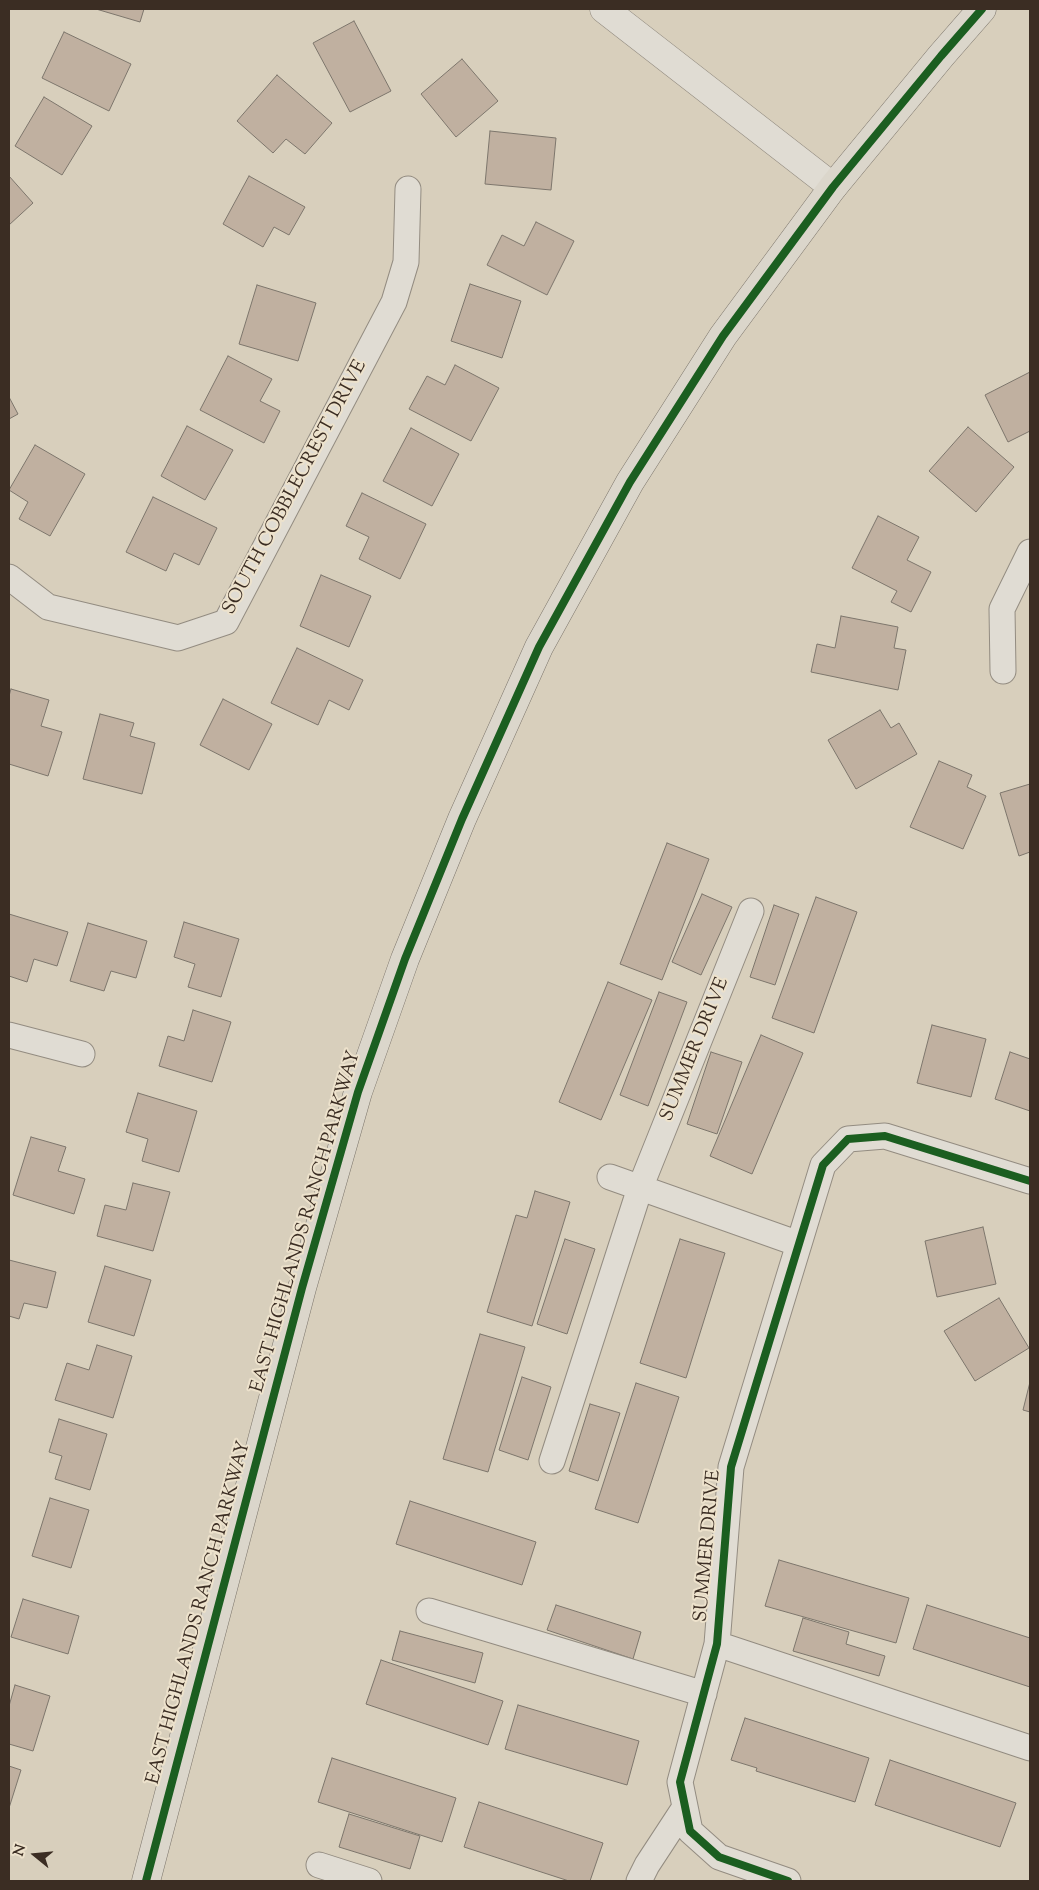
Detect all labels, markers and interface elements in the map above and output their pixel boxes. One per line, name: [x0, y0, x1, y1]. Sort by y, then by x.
street label: SOUTH COBBLECREST DRIVE: [219, 357, 373, 619]
street label: SUMMER DRIVE: [657, 975, 735, 1125]
street label: EAST HIGHLANDS RANCH PARKWAY: [247, 1049, 367, 1395]
street label: EAST HIGHLANDS RANCH PARKWAY: [143, 1439, 257, 1787]
street label: SUMMER DRIVE: [691, 1469, 727, 1623]
north arrow: [10, 1830, 60, 1880]
text: N: [9, 1842, 32, 1859]

